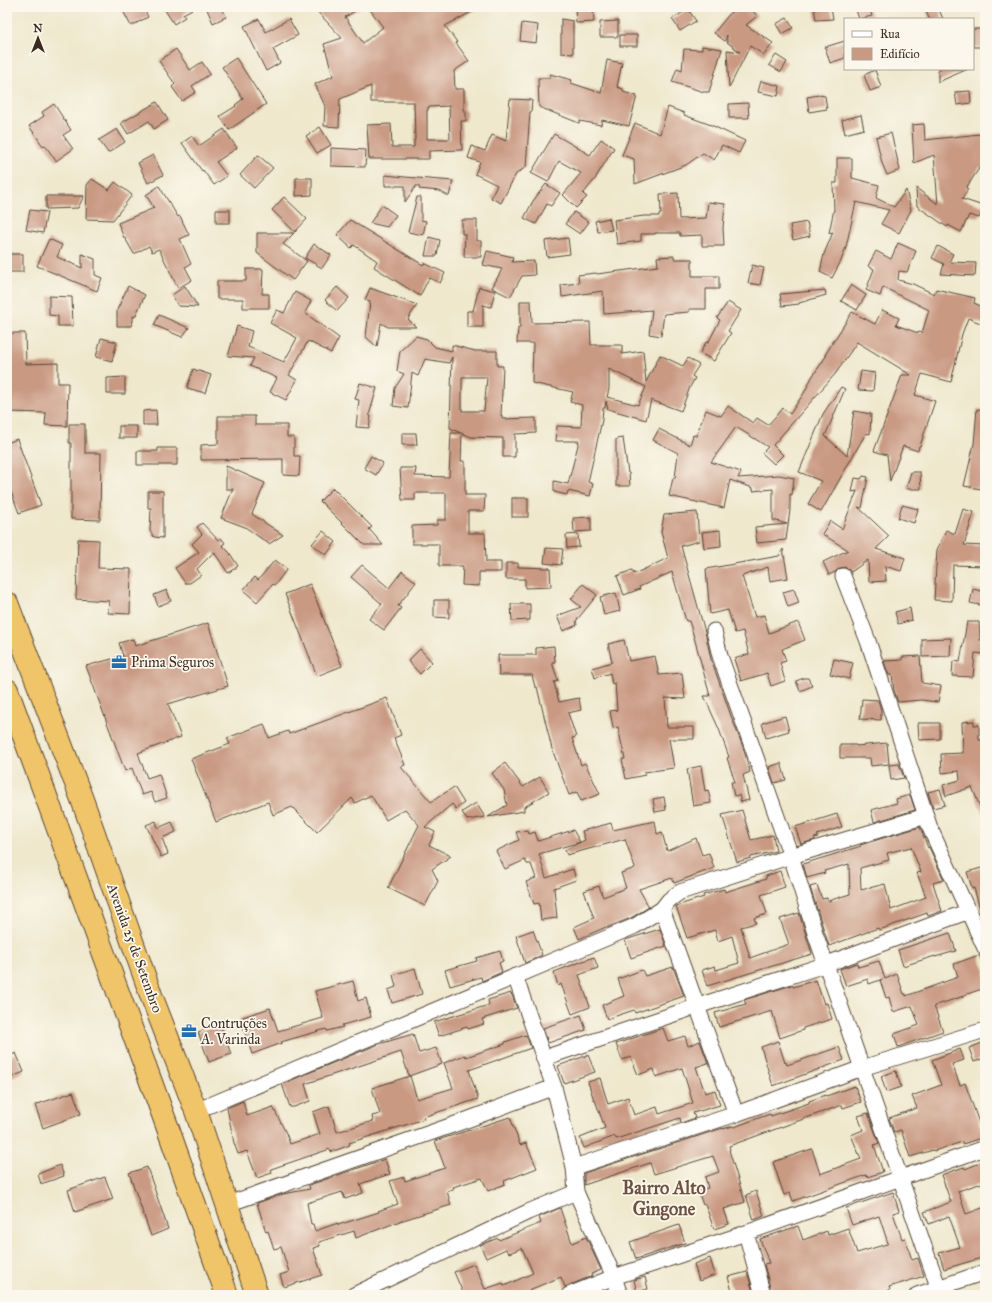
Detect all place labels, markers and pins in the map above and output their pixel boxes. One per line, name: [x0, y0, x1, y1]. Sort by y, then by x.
office icon: Prima Seguros: [110, 653, 128, 671]
place label: Prima Seguros: [131, 654, 214, 671]
place label: Contruções A. Varinda: [200, 1015, 267, 1048]
office icon: Contruções A. Varinda: [180, 1022, 198, 1040]

